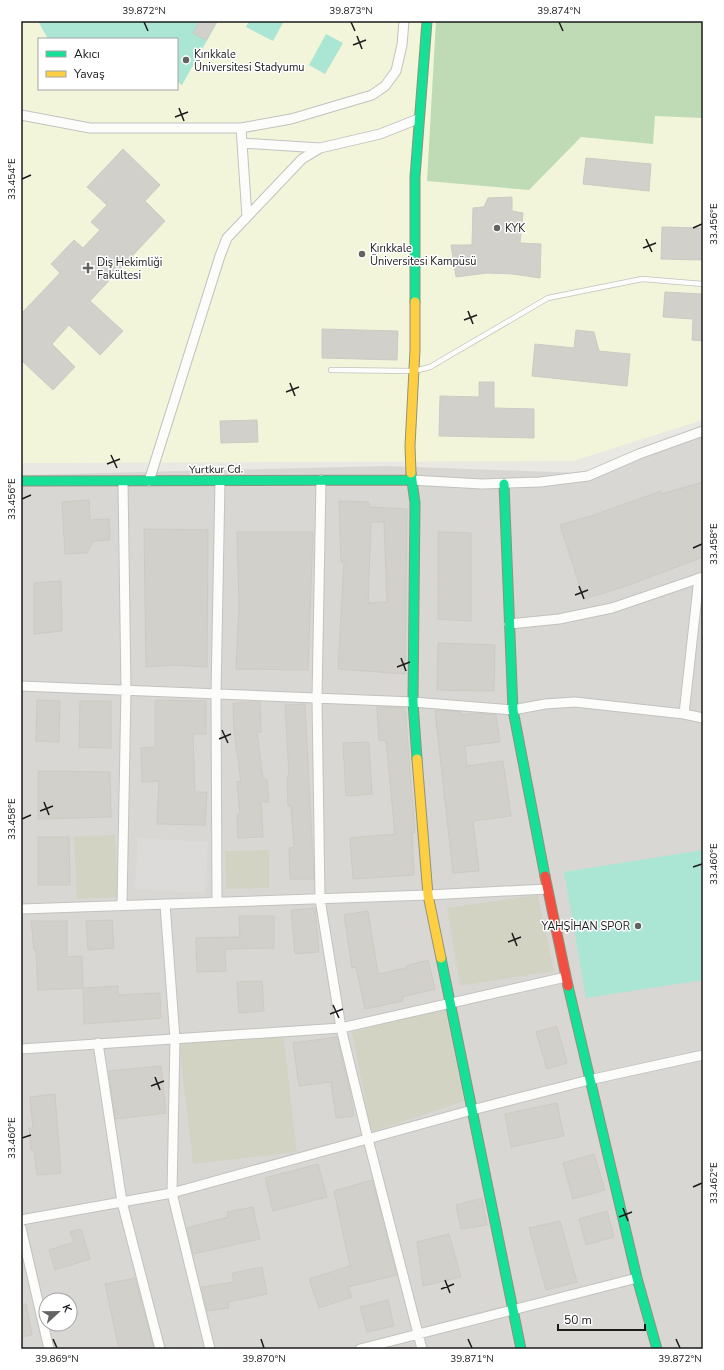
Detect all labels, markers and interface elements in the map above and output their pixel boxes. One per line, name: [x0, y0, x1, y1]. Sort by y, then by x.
text: 39.872°N: [122, 4, 166, 18]
text: 39.873°N: [329, 4, 373, 18]
text: 39.874°N: [537, 4, 581, 18]
legend: [38, 38, 178, 90]
text: Akıcı: [74, 46, 100, 62]
place label: Kırıkkale Üniversitesi Stadyumu: [194, 47, 305, 75]
marker: Kırıkkale Üniversitesi Stadyumu: [181, 55, 191, 65]
text: Yavaş: [73, 66, 105, 82]
text: 33.454°E: [5, 158, 19, 200]
text: 33.456°E: [707, 203, 721, 245]
place label: KYK: [505, 221, 526, 236]
marker: KYK: [492, 223, 502, 233]
place label: Kırıkkale Üniversitesi Kampüsü: [370, 241, 476, 269]
marker: Kırıkkale Üniversitesi Kampüsü: [357, 249, 367, 259]
place label: Diş Hekimliği Fakültesi: [97, 255, 162, 283]
marker: Diş Hekimliği Fakültesi: [82, 262, 94, 274]
street label: Yurtkur Cd.: [188, 462, 243, 477]
text: 33.456°E: [5, 478, 19, 520]
text: 33.458°E: [707, 523, 721, 565]
text: 33.458°E: [5, 798, 19, 840]
text: 33.460°E: [707, 843, 721, 885]
place label: YAHŞİHAN SPOR: [540, 919, 631, 934]
marker: YAHŞİHAN SPOR: [633, 921, 643, 931]
text: 33.460°E: [5, 1117, 19, 1159]
text: 33.462°E: [707, 1162, 721, 1204]
north arrow: [38, 1292, 78, 1332]
text: K: [58, 1302, 75, 1315]
scale bar: [558, 1306, 645, 1332]
text: 50 m: [564, 1312, 592, 1328]
text: 39.869°N: [35, 1352, 79, 1366]
text: 39.870°N: [242, 1352, 286, 1366]
text: 39.871°N: [450, 1352, 494, 1366]
text: 39.872°N: [658, 1352, 702, 1366]

